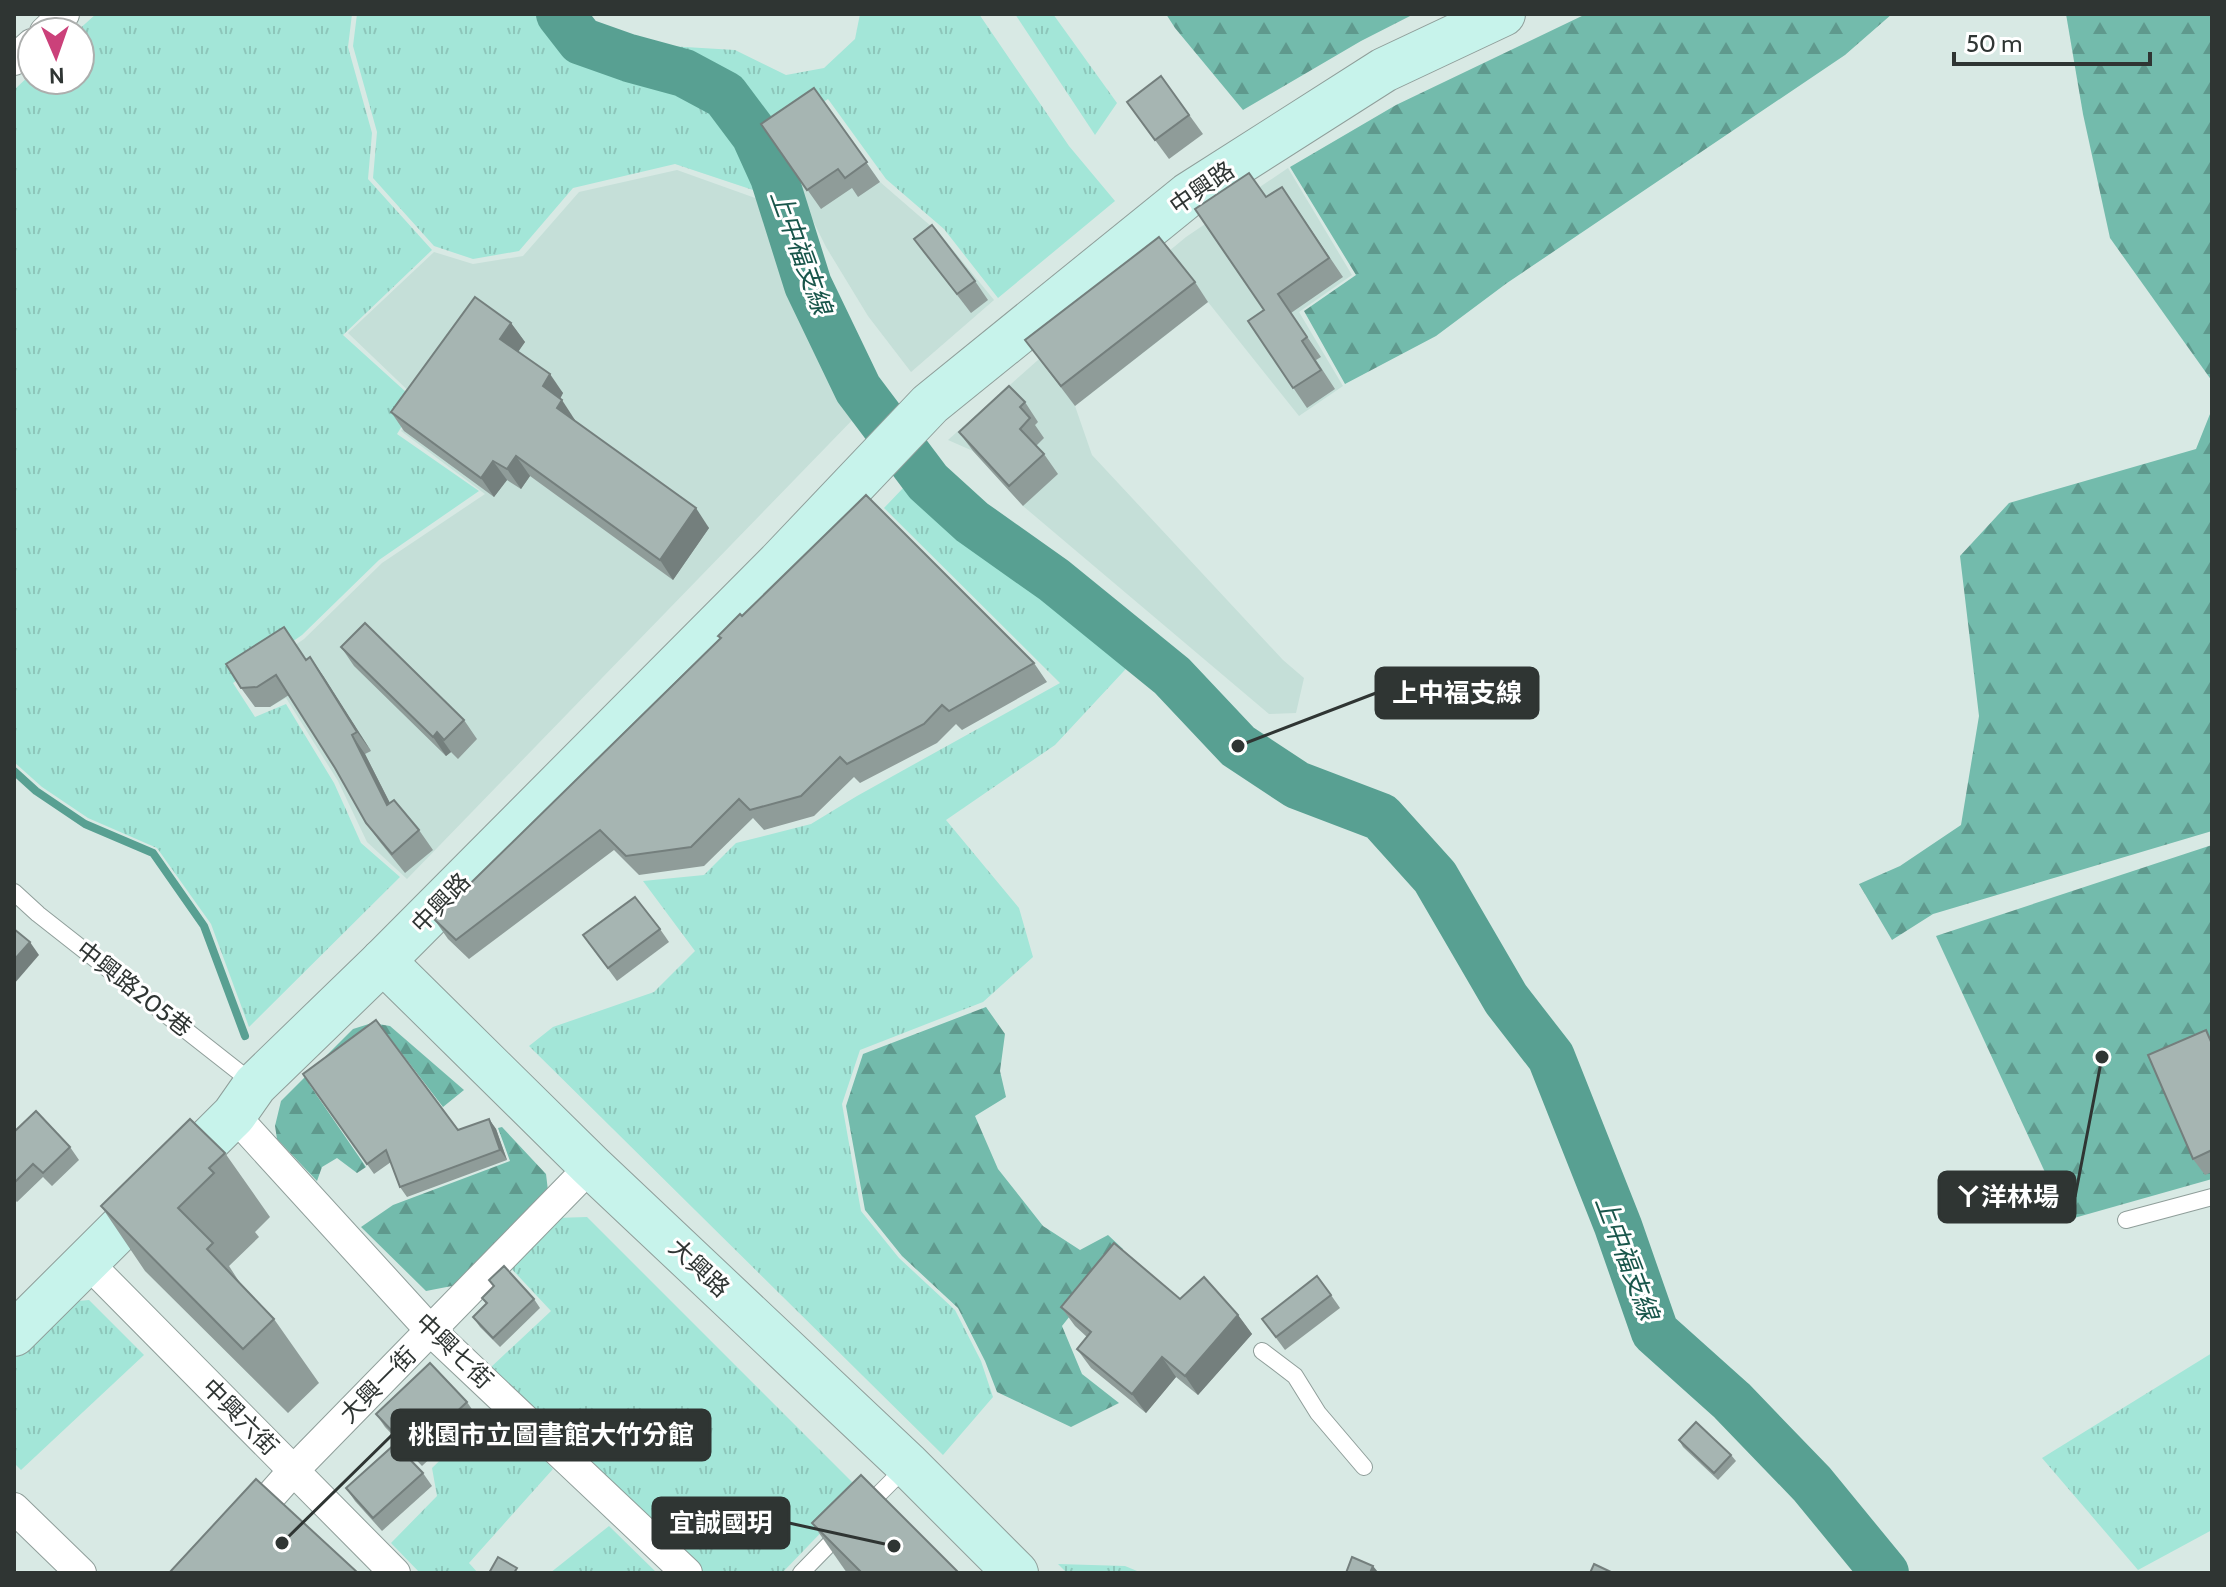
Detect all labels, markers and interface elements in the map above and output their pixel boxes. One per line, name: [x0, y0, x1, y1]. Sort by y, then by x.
north arrow: [16, 16, 96, 96]
scale bar: [1954, 16, 2150, 66]
text: 50 m: [1966, 29, 2022, 58]
text: N: [48, 62, 65, 89]
street label: 中興路: [1164, 155, 1240, 220]
water label: 上中福支線: [764, 185, 839, 321]
callout: 上中福支線: [1376, 668, 1538, 718]
text: 上中福支線: [1392, 677, 1522, 709]
street label: 中興路: [405, 867, 476, 939]
street label: 中興路205巷: [71, 935, 198, 1043]
callout: ㄚ洋林場: [1939, 1172, 2075, 1222]
text: ㄚ洋林場: [1955, 1181, 2059, 1213]
water label: 上中福支線: [1589, 1192, 1666, 1327]
street label: 大興路: [663, 1232, 736, 1303]
street label: 中興七街: [410, 1307, 499, 1394]
street label: 大興一街: [333, 1340, 422, 1429]
street label: 中興六街: [196, 1372, 285, 1461]
callout: 桃園市立圖書館大竹分館: [392, 1410, 710, 1460]
text: 桃園市立圖書館大竹分館: [408, 1419, 694, 1451]
callout: 宜誠國玥: [653, 1498, 789, 1548]
text: 宜誠國玥: [669, 1507, 773, 1539]

